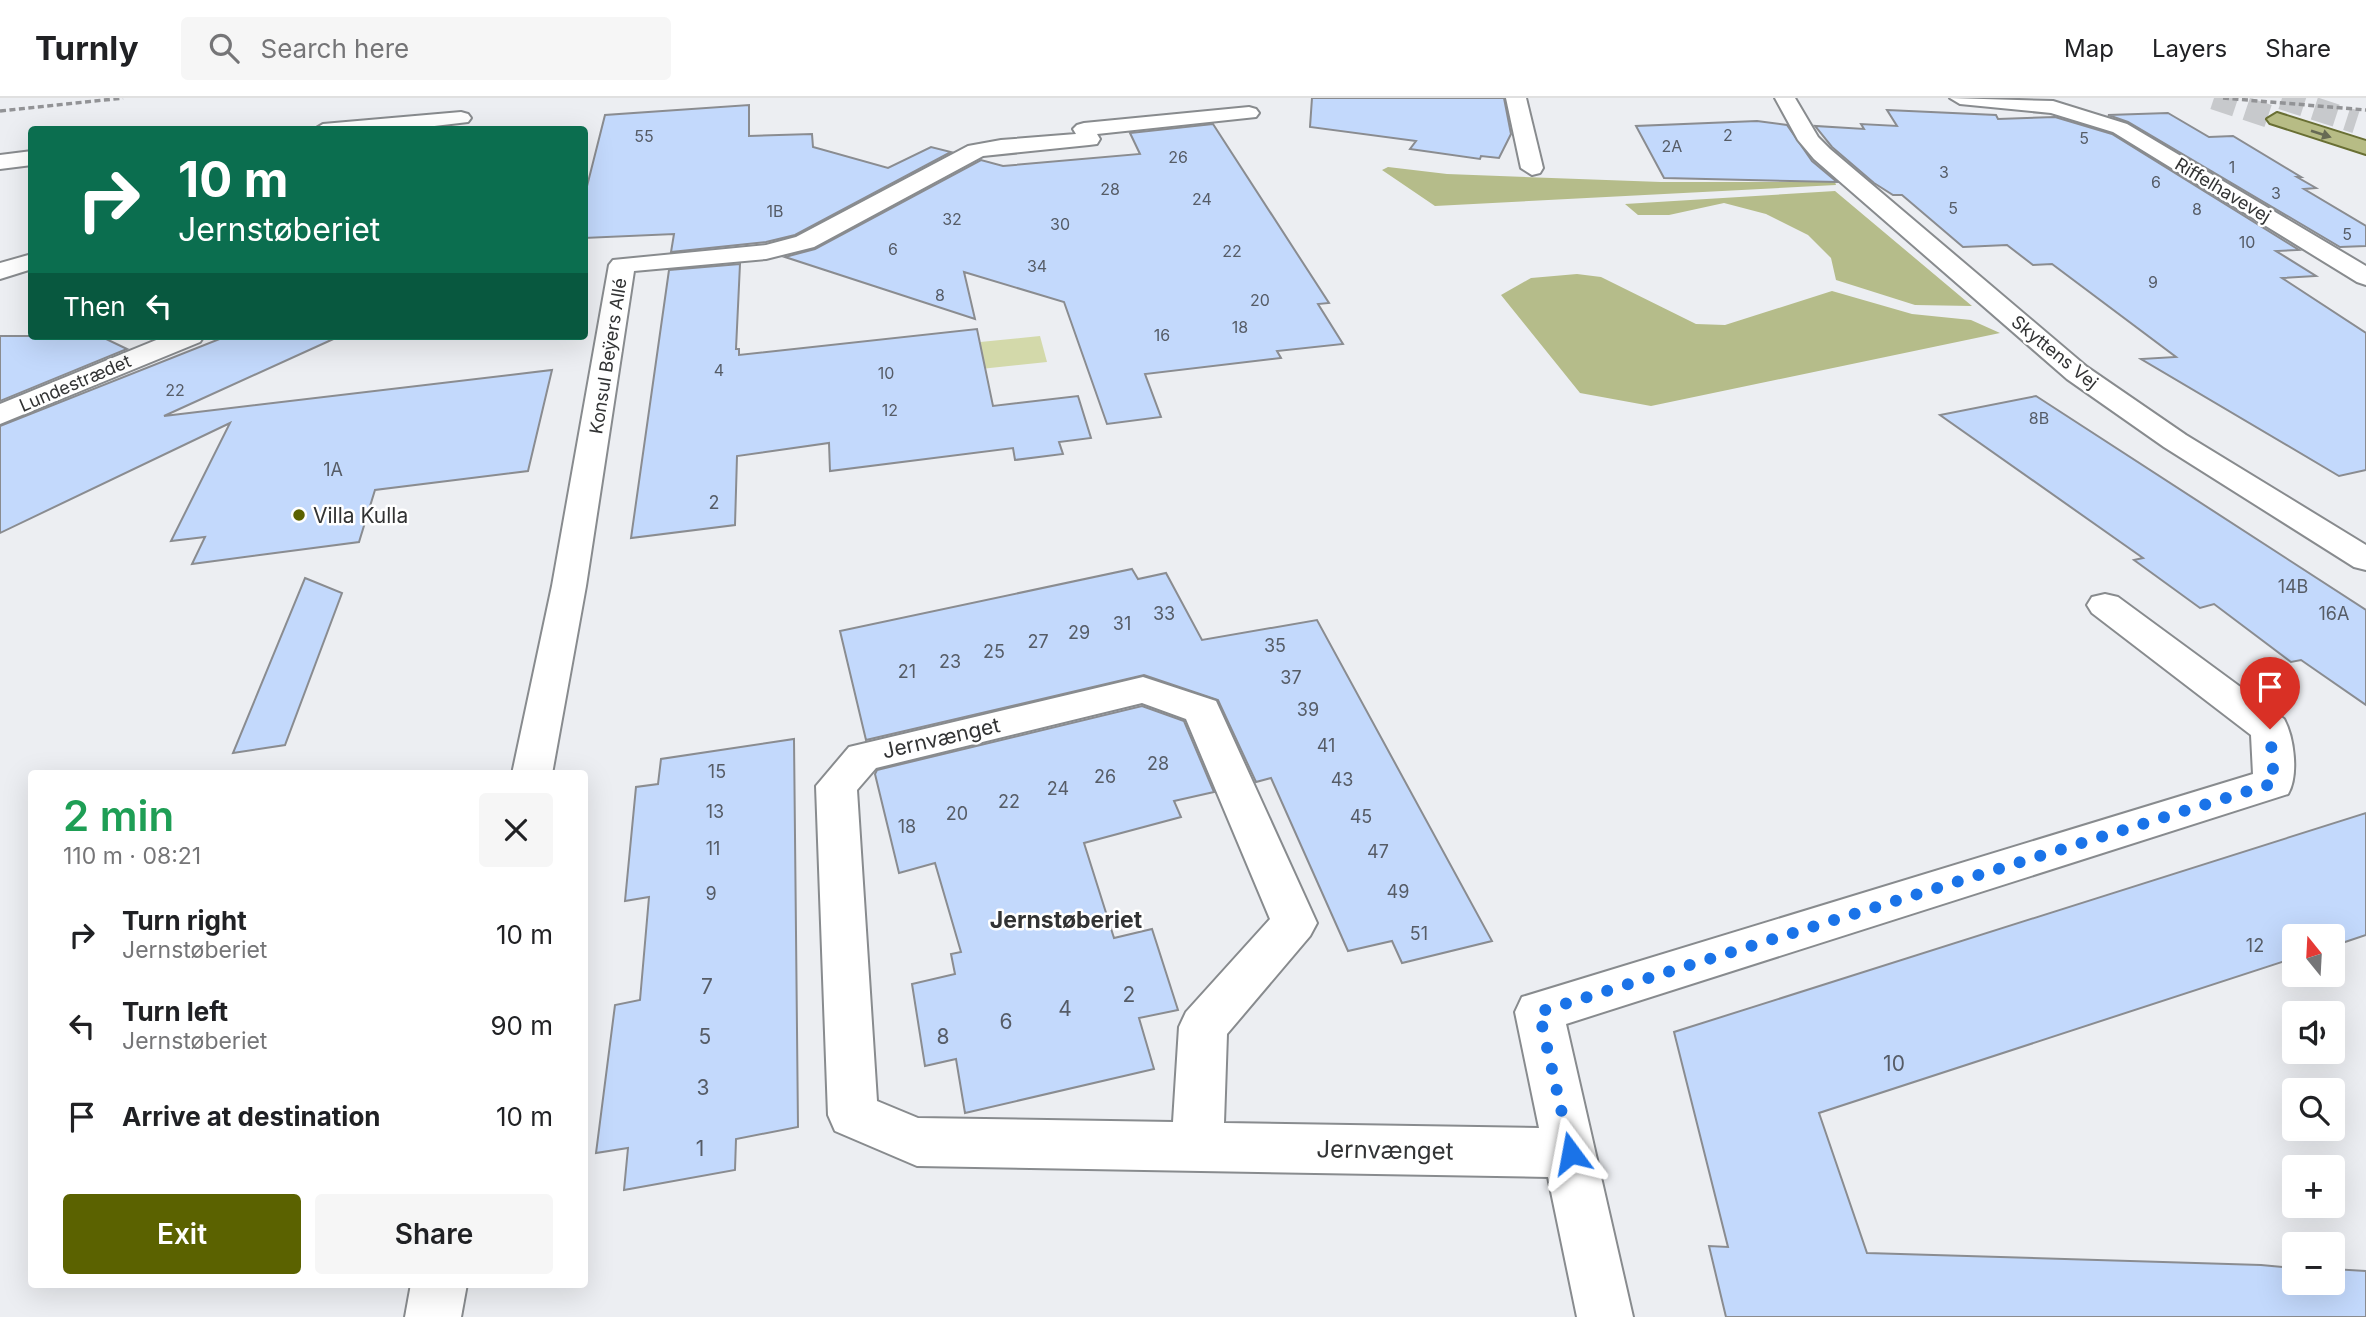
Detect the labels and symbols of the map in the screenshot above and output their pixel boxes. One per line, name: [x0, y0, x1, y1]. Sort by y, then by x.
house number: 2: [1723, 125, 1733, 145]
house number: 55: [634, 126, 654, 146]
house number: 5: [2079, 128, 2089, 148]
one-way arrow: [2311, 129, 2332, 139]
house number: 2A: [1662, 136, 1682, 156]
house number: 26: [1168, 147, 1188, 167]
street label: Riffelhavevej: [2171, 153, 2275, 227]
house number: 1: [2229, 157, 2235, 177]
house number: 3: [1939, 162, 1949, 182]
house number: 6: [2151, 172, 2161, 192]
house number: 28: [1100, 179, 1120, 199]
house number: 3: [2271, 183, 2281, 203]
house number: 24: [1192, 189, 1212, 209]
house number: 5: [1948, 198, 1958, 218]
house number: 8: [2192, 199, 2202, 219]
house number: 1B: [767, 201, 783, 221]
house number: 32: [942, 209, 962, 229]
house number: 30: [1050, 214, 1070, 234]
house number: 5: [2342, 224, 2352, 244]
house number: 10: [2239, 232, 2255, 252]
house number: 6: [888, 239, 898, 259]
house number: 22: [1222, 241, 1242, 261]
house number: 34: [1027, 256, 1047, 276]
house number: 9: [2148, 272, 2158, 292]
street label: Konsul Beÿers Allé: [585, 277, 631, 435]
house number: 8: [935, 285, 945, 305]
house number: 20: [1250, 290, 1270, 310]
street label: Skyttens Vej: [2008, 311, 2102, 393]
house number: 18: [1232, 317, 1248, 337]
house number: 16: [1154, 325, 1170, 345]
street label: Lundestrædet: [16, 350, 134, 416]
house number: 4: [714, 360, 724, 380]
house number: 10: [878, 363, 894, 383]
house number: 22: [165, 380, 185, 400]
house number: 12: [882, 400, 898, 420]
house number: 8B: [2029, 408, 2049, 428]
house number: 1A: [323, 459, 343, 480]
house number: 2: [709, 492, 719, 513]
place label: Villa Kulla: [313, 503, 408, 528]
marker: Villa Kulla: [291, 507, 307, 523]
house number: 14B: [2278, 576, 2308, 597]
house number: 33: [1153, 603, 1175, 624]
house number: 16A: [2319, 603, 2349, 624]
house number: 31: [1113, 613, 1131, 634]
house number: 29: [1068, 622, 1090, 643]
house number: 27: [1027, 631, 1049, 652]
house number: 35: [1264, 635, 1286, 656]
house number: 25: [983, 641, 1005, 662]
house number: 23: [939, 651, 961, 672]
pin: [2240, 657, 2300, 729]
house number: 21: [898, 661, 916, 682]
house number: 37: [1280, 667, 1302, 688]
house number: 39: [1297, 699, 1319, 720]
street label: Jernvænget: [880, 712, 1002, 764]
house number: 41: [1317, 735, 1335, 756]
house number: 28: [1147, 753, 1169, 774]
house number: 15: [708, 761, 726, 782]
house number: 26: [1094, 766, 1116, 787]
house number: 43: [1331, 769, 1353, 790]
house number: 24: [1047, 778, 1069, 799]
house number: 22: [998, 791, 1020, 812]
house number: 13: [706, 801, 724, 822]
house number: 20: [946, 803, 968, 824]
house number: 45: [1350, 806, 1372, 827]
house number: 18: [898, 816, 916, 837]
house number: 11: [706, 838, 720, 859]
house number: 47: [1367, 841, 1389, 862]
house number: 49: [1387, 881, 1409, 902]
house number: 9: [705, 883, 717, 904]
district label: Jernstøberiet: [990, 906, 1143, 934]
house number: 51: [1410, 923, 1428, 944]
north arrow: [2282, 924, 2345, 987]
house number: 12: [2246, 935, 2264, 956]
house number: 7: [701, 974, 713, 999]
house number: 2: [1123, 982, 1135, 1007]
house number: 4: [1058, 996, 1072, 1021]
house number: 6: [999, 1009, 1013, 1034]
house number: 5: [699, 1024, 711, 1049]
house number: 8: [937, 1024, 950, 1049]
house number: 10: [1883, 1051, 1905, 1076]
house number: 3: [697, 1075, 709, 1100]
position arrow: [1534, 1116, 1608, 1190]
street label: Jernvænget: [1316, 1134, 1454, 1166]
house number: 1: [696, 1136, 704, 1161]

